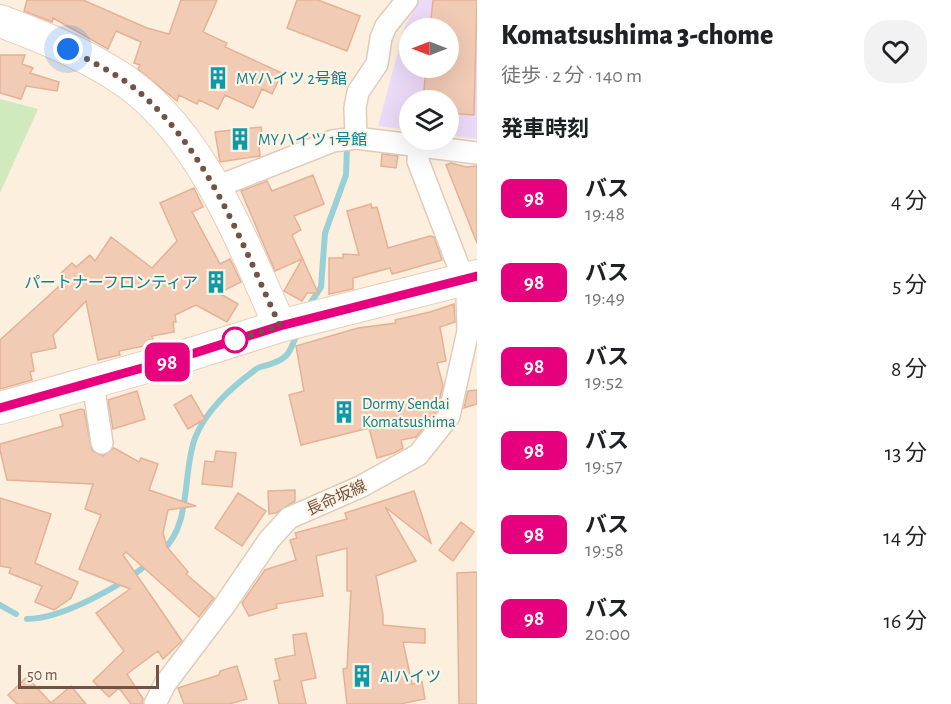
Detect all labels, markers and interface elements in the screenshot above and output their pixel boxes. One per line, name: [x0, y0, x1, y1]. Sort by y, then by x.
north arrow: [399, 18, 459, 78]
map controls: [399, 18, 459, 150]
button: heart: [864, 20, 927, 83]
text: Komatsushima 3-chome: [501, 22, 773, 50]
your location: [53, 34, 83, 64]
building icon: MYハイツ 2号館: [205, 65, 231, 91]
text: 徒歩 · 2 分 · 140 m: [501, 66, 642, 86]
place label: MYハイツ 2号館: [236, 71, 347, 87]
button: layers: [399, 90, 459, 150]
text: 発車時刻: [501, 118, 589, 140]
building icon: MYハイツ 1号館: [227, 126, 253, 152]
place label: MYハイツ 1号館: [258, 132, 367, 148]
text: バス: [585, 178, 629, 200]
text: 98: [524, 188, 544, 209]
text: 4 分: [891, 190, 927, 212]
text: 19:48: [585, 204, 625, 224]
text: バス: [585, 262, 629, 284]
building icon: パートナーフロンティア: [203, 269, 229, 295]
text: 98: [524, 272, 544, 293]
text: 5 分: [892, 274, 927, 296]
place label: パートナーフロンティア: [24, 275, 198, 291]
text: 19:49: [585, 288, 625, 308]
unlabelled marker: [222, 327, 248, 353]
line badge: 98: [140, 342, 194, 382]
text: バス: [585, 346, 629, 368]
text: 98: [157, 352, 177, 373]
text: 98: [524, 356, 544, 377]
text: 8 分: [891, 358, 927, 380]
text: 19:52: [585, 372, 623, 392]
place label: Dormy Sendai Komatsushima: [362, 396, 456, 430]
building icon: Dormy Sendai Komatsushima: [331, 399, 357, 425]
text: バス: [585, 430, 629, 452]
text: 98: [524, 440, 544, 461]
text: 13 分: [885, 442, 927, 464]
text: 19:57: [585, 456, 623, 476]
street label: 長命坂線: [304, 477, 369, 518]
text: バス: [585, 514, 629, 536]
text: 98: [524, 524, 544, 545]
text: 14 分: [883, 526, 927, 548]
text: 19:58: [585, 540, 624, 560]
text: バス: [585, 598, 629, 620]
text: 98: [524, 608, 544, 629]
text: 16 分: [883, 610, 927, 632]
text: 20:00: [585, 624, 630, 644]
scale bar: [18, 662, 159, 690]
building icon: AIハイツ: [349, 663, 375, 689]
text: 50 m: [27, 667, 58, 683]
place label: AIハイツ: [380, 669, 441, 685]

